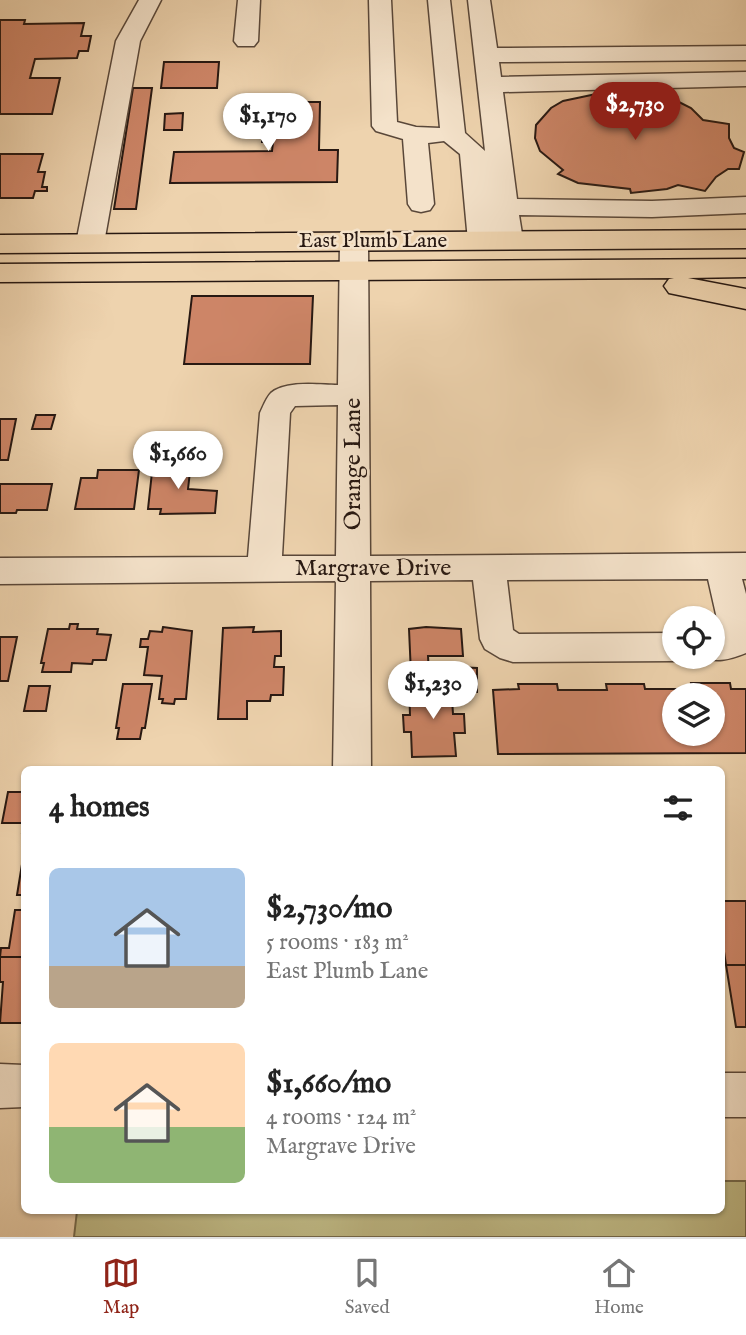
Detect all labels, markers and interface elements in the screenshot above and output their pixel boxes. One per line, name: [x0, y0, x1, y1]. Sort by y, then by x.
pin: $2,730: [578, 82, 692, 142]
text: $2,730: [605, 90, 665, 119]
pin: $1,170: [211, 94, 325, 153]
text: $1,170: [239, 101, 297, 130]
street label: East Plumb Lane: [299, 228, 447, 255]
street label: Orange Lane: [338, 398, 369, 530]
pin: $1,660: [121, 432, 235, 491]
text: $1,660: [149, 439, 207, 468]
street label: Margrave Drive: [295, 553, 451, 584]
map controls: [662, 606, 725, 746]
button: locate: [662, 606, 725, 669]
pin: $1,230: [376, 662, 490, 721]
text: $1,230: [404, 669, 462, 698]
button: layers: [662, 683, 725, 746]
text: 4 homes: [49, 789, 150, 827]
icon: filters: [659, 789, 697, 827]
text: $2,730/mo: [266, 890, 393, 928]
icon: home: [105, 896, 189, 980]
text: 5 rooms · 183 m²: [266, 928, 409, 957]
text: East Plumb Lane: [266, 957, 428, 986]
text: $1,660/mo: [266, 1065, 391, 1103]
icon: home: [105, 1071, 189, 1155]
text: 4 rooms · 124 m²: [266, 1103, 416, 1132]
text: Margrave Drive: [266, 1132, 416, 1161]
tab: Map: [102, 1254, 140, 1320]
tab: Saved: [345, 1254, 390, 1320]
tab: Home: [594, 1254, 644, 1320]

